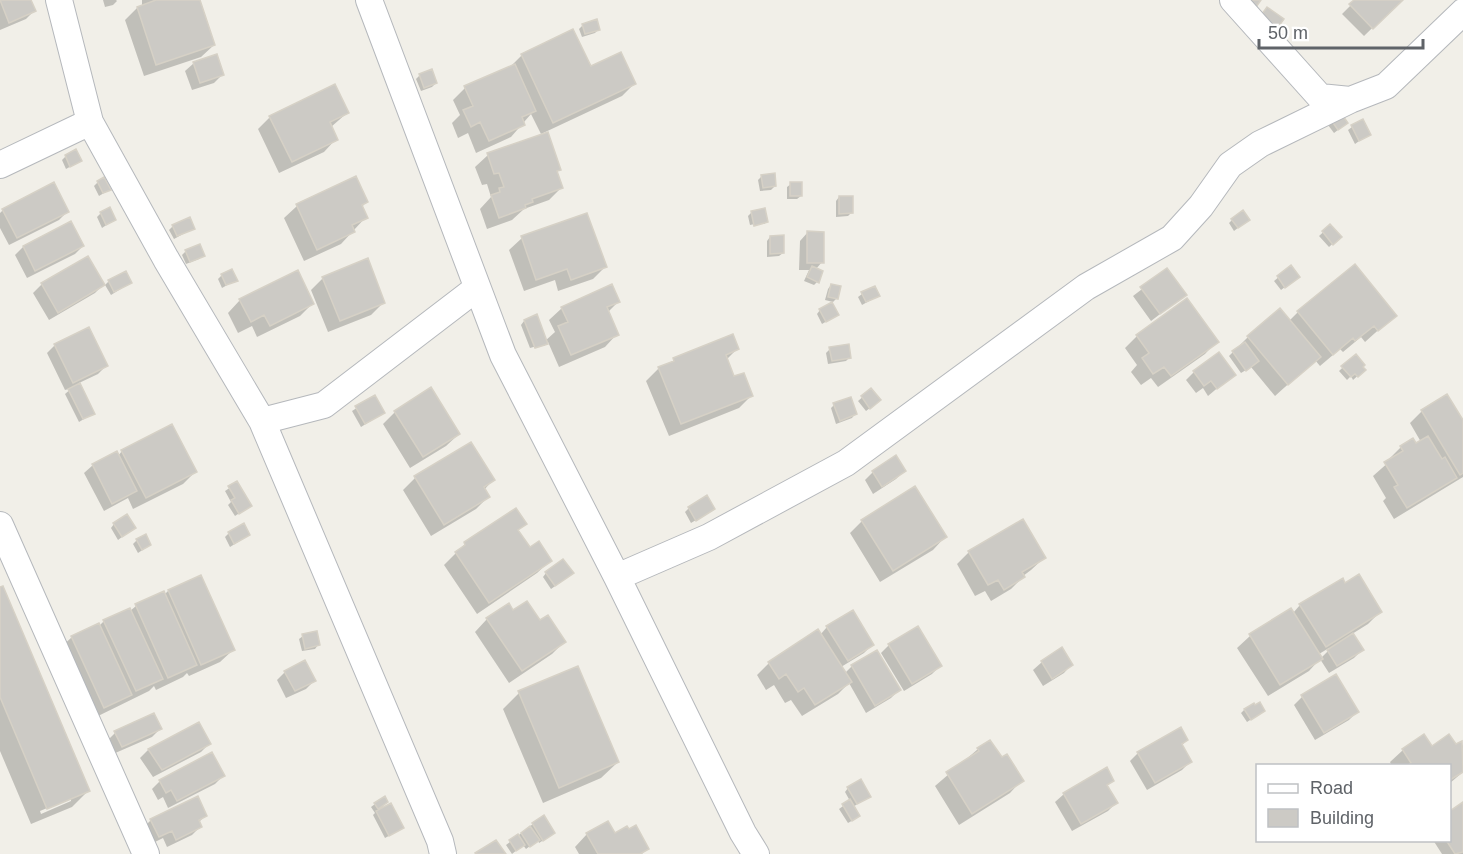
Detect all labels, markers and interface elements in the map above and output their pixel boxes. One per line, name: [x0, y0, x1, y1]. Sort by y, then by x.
scale bar: [1259, 12, 1422, 50]
text: 50 m: [1268, 23, 1308, 43]
legend: [1256, 764, 1451, 842]
text: Road: [1310, 778, 1353, 798]
text: Building: [1310, 808, 1374, 828]

